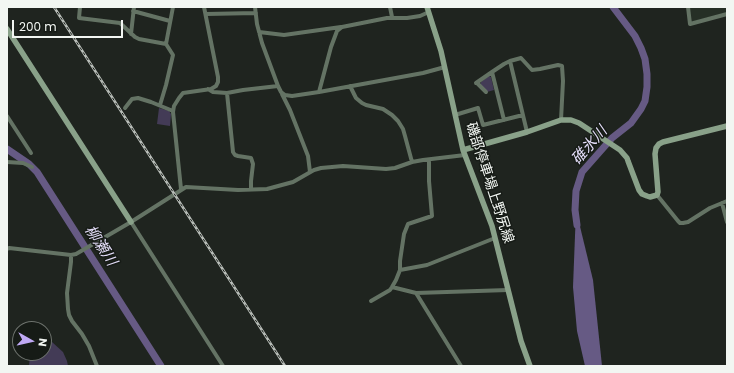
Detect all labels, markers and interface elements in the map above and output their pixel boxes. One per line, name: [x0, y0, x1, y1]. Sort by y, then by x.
scale bar: [14, 12, 125, 38]
text: 200 m: [19, 18, 57, 35]
street label: 磯部停車場上野尻線: [462, 120, 516, 246]
water label: 碓氷川: [568, 123, 612, 169]
water label: 柳瀬川: [80, 222, 120, 270]
north arrow: [12, 321, 52, 361]
text: N: [34, 337, 51, 348]

